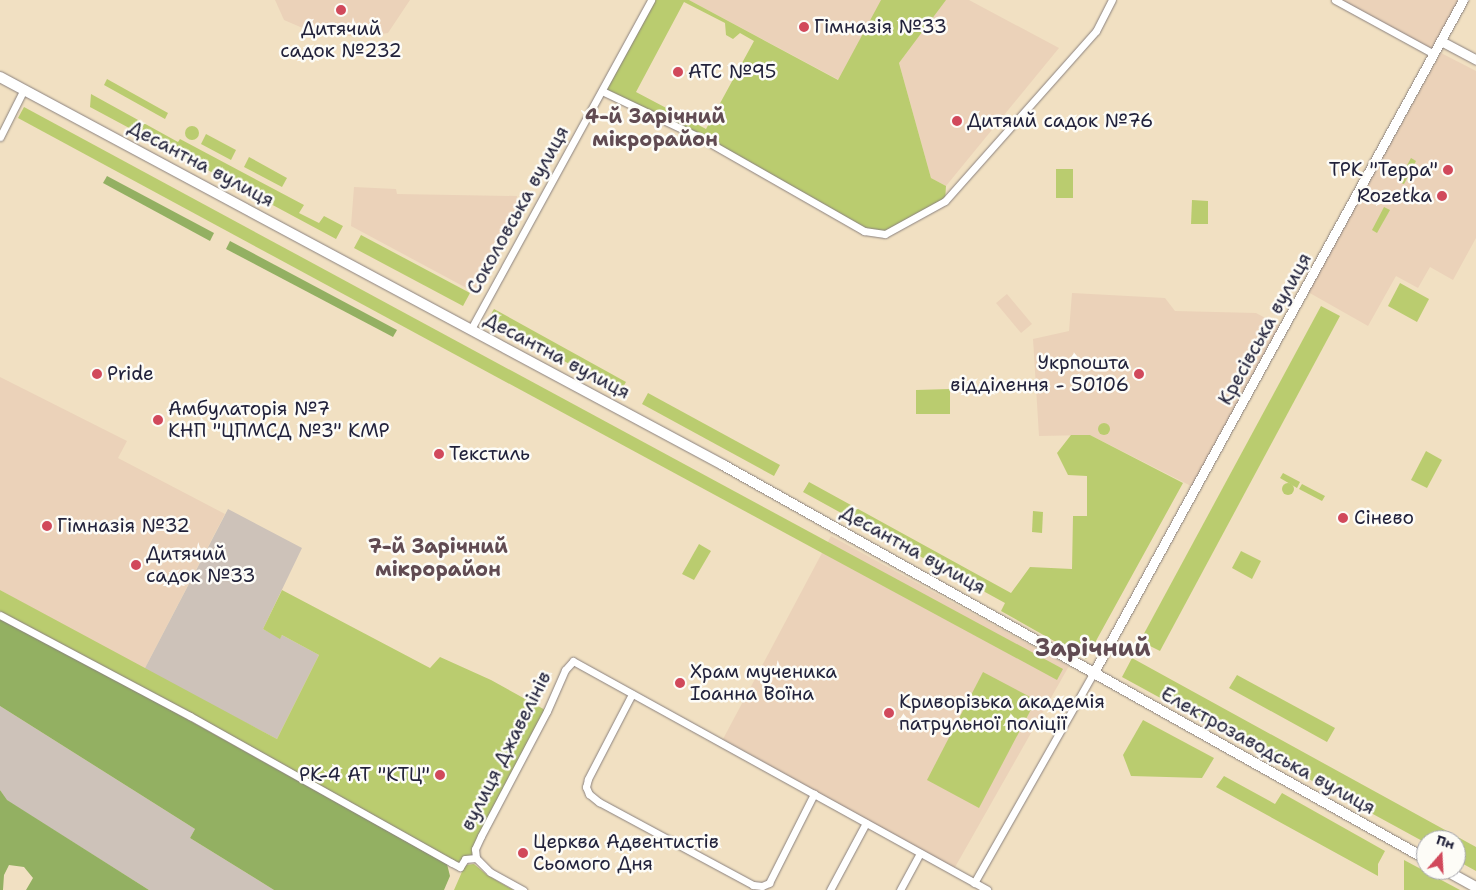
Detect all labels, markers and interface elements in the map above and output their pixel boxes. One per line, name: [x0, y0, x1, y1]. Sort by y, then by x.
marker: Дитячий садок №232: [335, 4, 347, 16]
place label: Гімназія №33: [814, 16, 947, 38]
place label: Дитячий садок №232: [280, 18, 402, 62]
marker: Гімназія №33: [798, 21, 810, 33]
place label: АТС №95: [688, 61, 776, 83]
marker: АТС №95: [672, 66, 684, 78]
district label: 4-й Зарічний мікрорайон: [585, 104, 725, 151]
place label: Дитяий садок №76: [967, 110, 1153, 132]
marker: Дитяий садок №76: [951, 115, 963, 127]
street label: Десантна вулиця: [124, 116, 278, 212]
street label: Соколовська вулиця: [462, 122, 574, 298]
place label: ТРК "Терра": [1329, 159, 1438, 181]
marker: ТРК "Терра": [1442, 164, 1454, 176]
place label: Rozetka: [1357, 185, 1432, 207]
marker: Rozetka: [1436, 190, 1448, 202]
street label: Кресівська вулиця: [1214, 249, 1316, 409]
street label: Десантна вулиця: [480, 308, 634, 404]
place label: Укрпошта відділення - 50106: [950, 352, 1129, 396]
place label: Pride: [107, 363, 154, 385]
marker: Pride: [91, 368, 103, 380]
marker: Укрпошта відділення - 50106: [1133, 368, 1145, 380]
place label: Амбулаторія №7 КНП "ЦПМСД №3" КМР: [168, 398, 391, 442]
marker: Амбулаторія №7 КНП "ЦПМСД №3" КМР: [152, 414, 164, 426]
place label: Текстиль: [449, 443, 530, 465]
marker: Текстиль: [433, 448, 445, 460]
street label: Десантна вулиця: [837, 501, 989, 599]
place label: Сінево: [1354, 507, 1414, 529]
marker: Сінево: [1336, 511, 1350, 525]
place label: Гімназія №32: [57, 515, 190, 537]
marker: Гімназія №32: [41, 520, 53, 532]
district label: 7-й Зарічний мікрорайон: [368, 535, 508, 582]
place label: Дитячий садок №33: [146, 543, 255, 587]
marker: Дитячий садок №33: [130, 559, 142, 571]
district label: Зарічний: [1035, 635, 1151, 663]
place label: Храм мученика Іоанна Воїна: [690, 661, 837, 705]
street label: вулиця Джавелінів: [456, 668, 556, 834]
marker: Храм мученика Іоанна Воїна: [674, 677, 686, 689]
street label: Електрозаводська вулиця: [1157, 682, 1379, 820]
place label: Криворізька академія патрульної поліції: [899, 691, 1105, 735]
marker: Криворізька академія патрульної поліції: [883, 707, 895, 719]
place label: РК-4 АТ "КТЦ": [299, 764, 430, 786]
marker: РК-4 АТ "КТЦ": [434, 769, 446, 781]
north arrow: [1416, 830, 1466, 880]
text: Пн: [1434, 830, 1457, 853]
place label: Церква Адвентистів Сьомого Дня: [533, 831, 719, 875]
marker: Церква Адвентистів Сьомого Дня: [517, 847, 529, 859]

